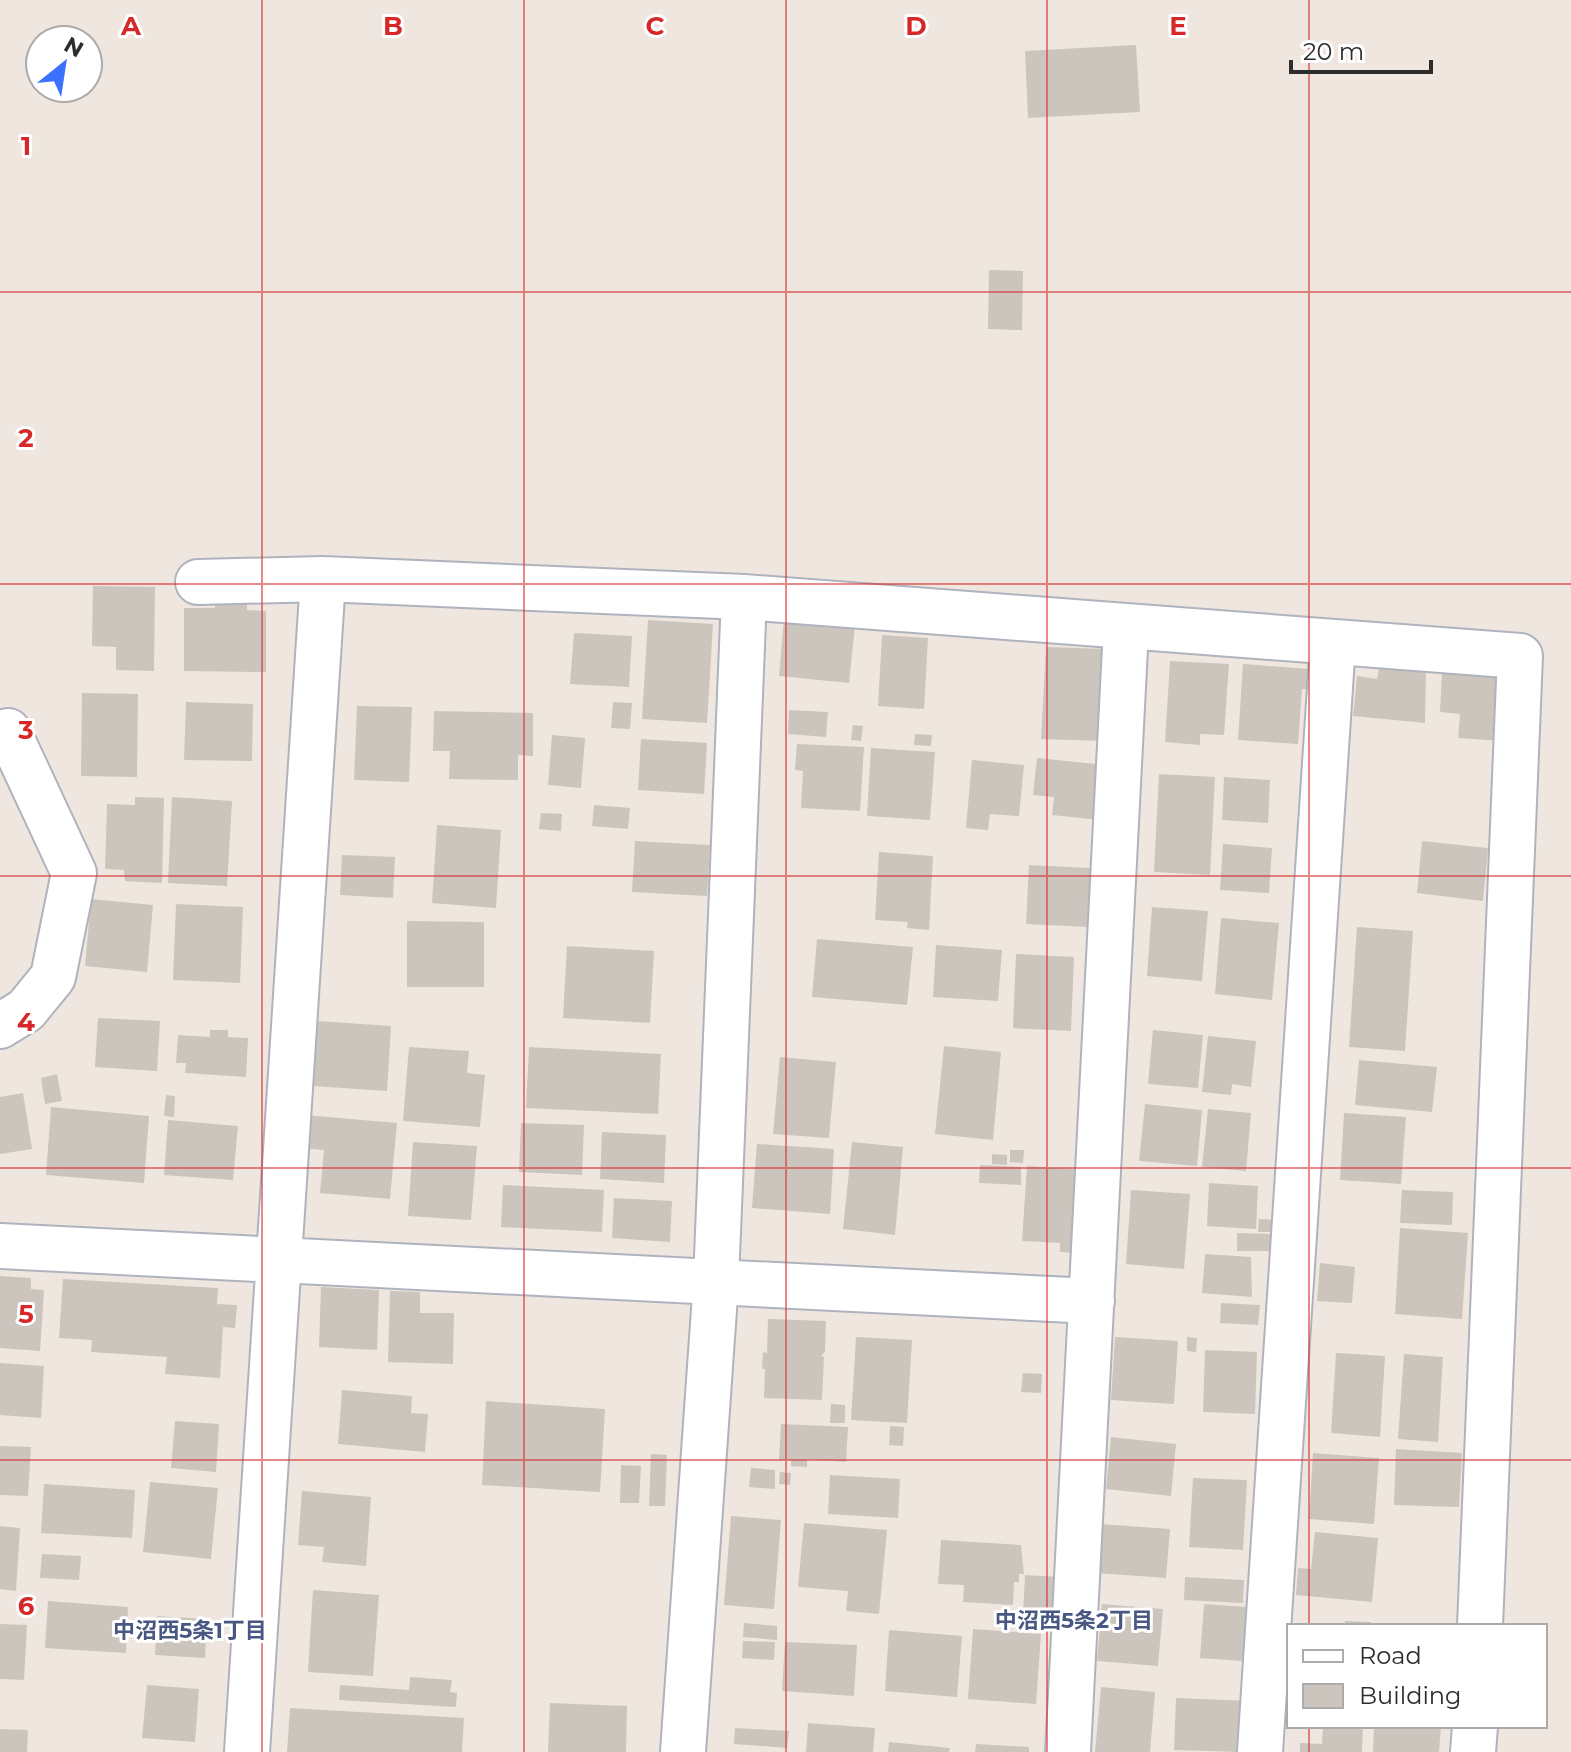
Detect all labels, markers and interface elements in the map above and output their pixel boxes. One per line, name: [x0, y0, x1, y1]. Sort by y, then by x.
text: A: [120, 10, 142, 42]
text: B: [383, 10, 403, 42]
text: C: [646, 10, 665, 42]
text: D: [905, 10, 927, 42]
text: E: [1169, 10, 1187, 42]
north arrow: [24, 24, 104, 104]
scale bar: [1291, 24, 1431, 74]
text: N: [59, 31, 88, 63]
text: 20 m: [1303, 37, 1364, 66]
text: 1: [21, 130, 31, 162]
text: 2: [18, 422, 34, 454]
text: 3: [17, 714, 34, 746]
text: 4: [17, 1006, 35, 1038]
text: 5: [18, 1298, 34, 1330]
text: 6: [18, 1590, 35, 1622]
district label: 中沼西5条2丁目: [995, 1607, 1153, 1634]
district label: 中沼西5条1丁目: [113, 1617, 267, 1644]
legend: [1287, 1624, 1547, 1728]
text: Road: [1359, 1641, 1422, 1670]
text: Building: [1359, 1681, 1462, 1710]

